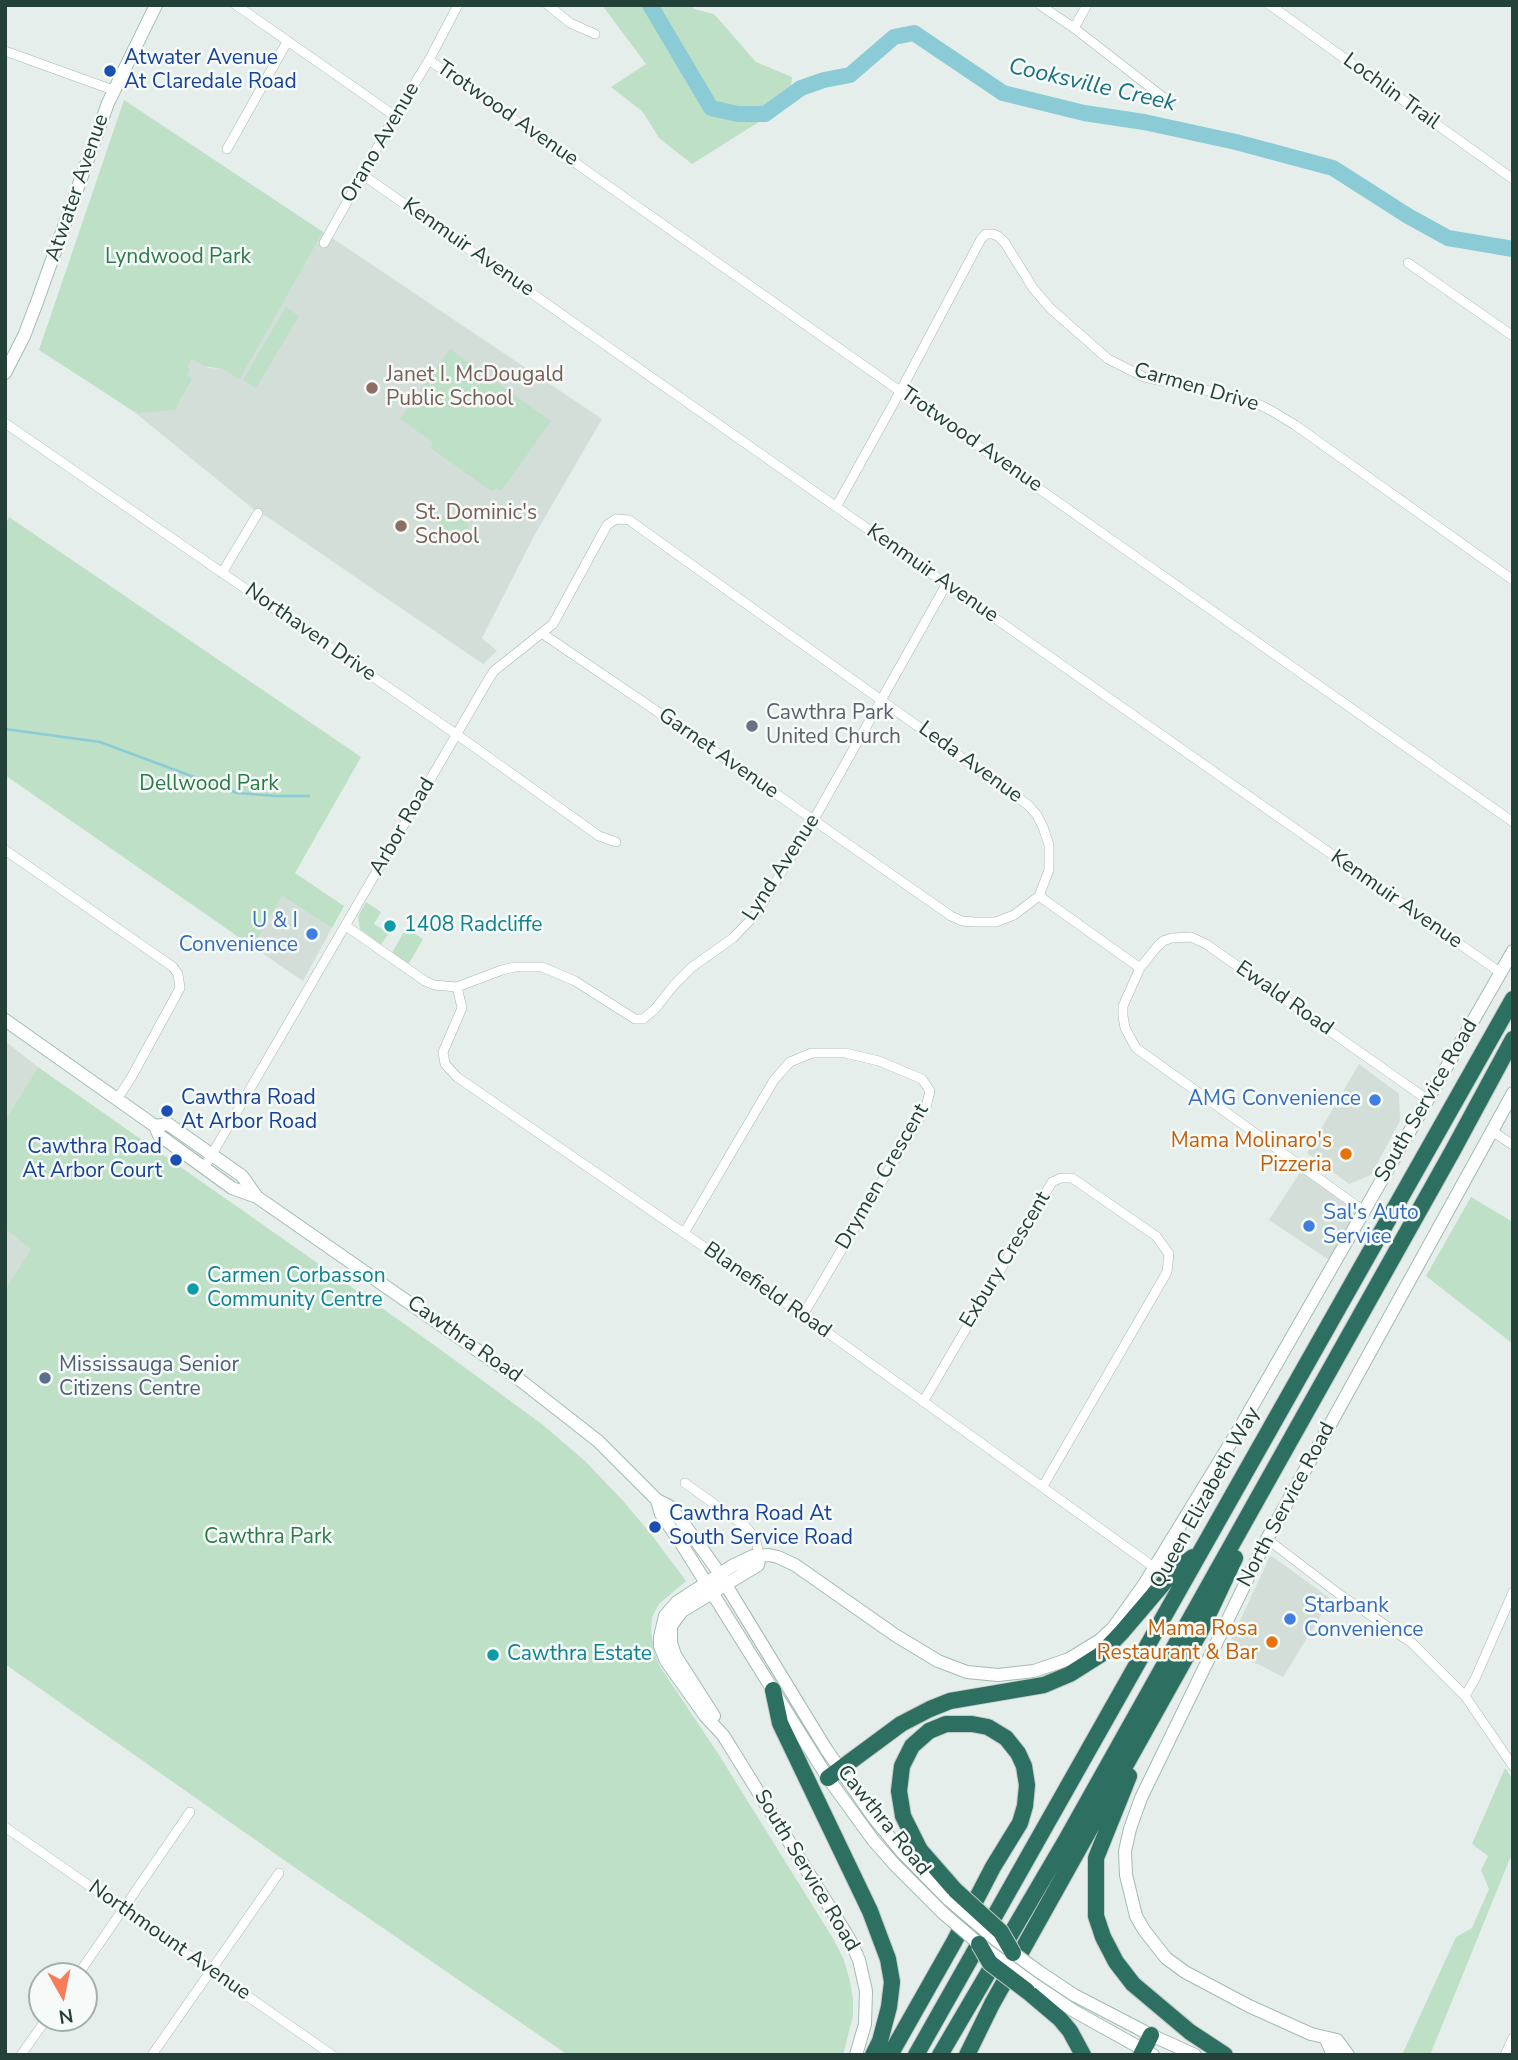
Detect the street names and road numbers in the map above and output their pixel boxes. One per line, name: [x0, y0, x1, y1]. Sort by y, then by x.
street label: Lochlin Trail: [1338, 48, 1444, 136]
street label: Trotwood Avenue: [431, 56, 583, 172]
street label: Orano Avenue: [336, 78, 426, 208]
street label: Atwater Avenue: [41, 111, 115, 265]
street label: Kenmuir Avenue: [397, 193, 539, 303]
street label: Carmen Drive: [1131, 358, 1261, 418]
street label: Trotwood Avenue: [895, 382, 1047, 498]
street label: Kenmuir Avenue: [861, 519, 1003, 629]
street label: Northaven Drive: [239, 578, 381, 688]
street label: Garnet Avenue: [653, 703, 783, 805]
street label: Leda Avenue: [913, 717, 1027, 809]
street label: Arbor Road: [365, 774, 441, 880]
street label: Lynd Avenue: [738, 810, 826, 926]
street label: Kenmuir Avenue: [1325, 845, 1467, 955]
street label: Ewald Road: [1230, 956, 1338, 1042]
street label: South Service Road: [1370, 1015, 1484, 1187]
street label: Drymen Crescent: [831, 1100, 935, 1254]
street label: Exbury Crescent: [955, 1187, 1057, 1333]
street label: Blanefield Road: [698, 1238, 836, 1344]
street label: Cawthra Road: [402, 1291, 526, 1389]
street label: Queen Elizabeth Way: [1146, 1403, 1266, 1593]
street label: North Service Road: [1233, 1418, 1341, 1592]
street label: Cawthra Road: [831, 1761, 935, 1881]
street label: South Service Road: [748, 1786, 864, 1956]
street label: Northmount Avenue: [83, 1876, 255, 2006]

